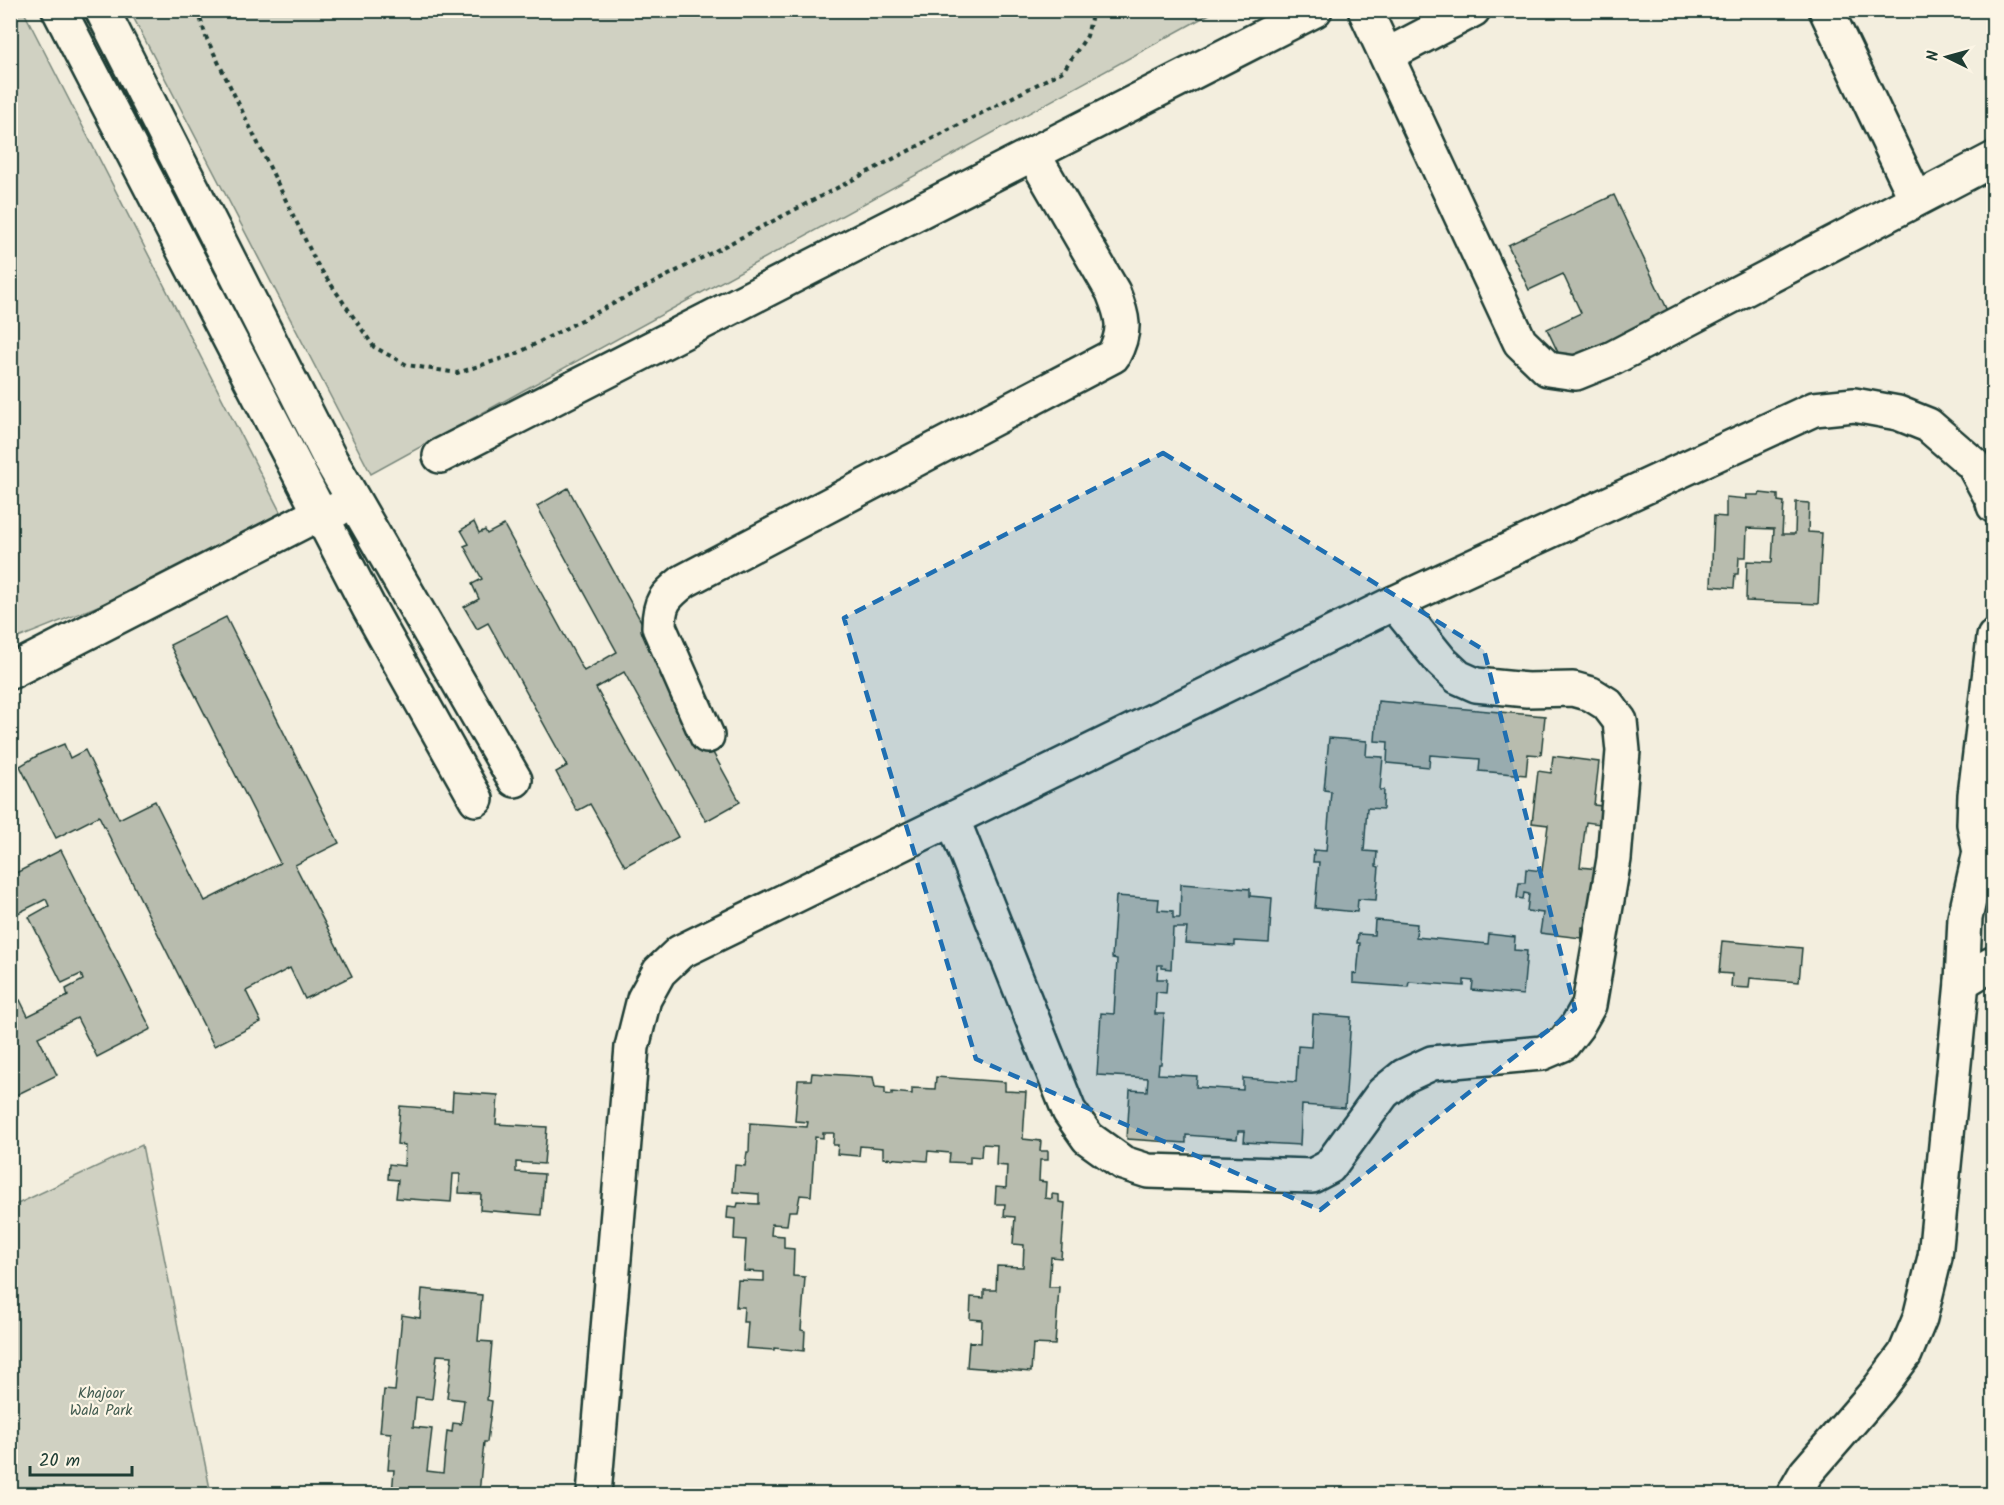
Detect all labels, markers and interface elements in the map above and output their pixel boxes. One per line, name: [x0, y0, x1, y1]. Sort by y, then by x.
north arrow: [1917, 27, 1977, 87]
text: N: [1921, 50, 1946, 62]
park label: Khajoor Wala Park: [70, 1382, 133, 1423]
scale bar: [30, 1439, 132, 1477]
text: 20 m: [39, 1447, 80, 1476]

